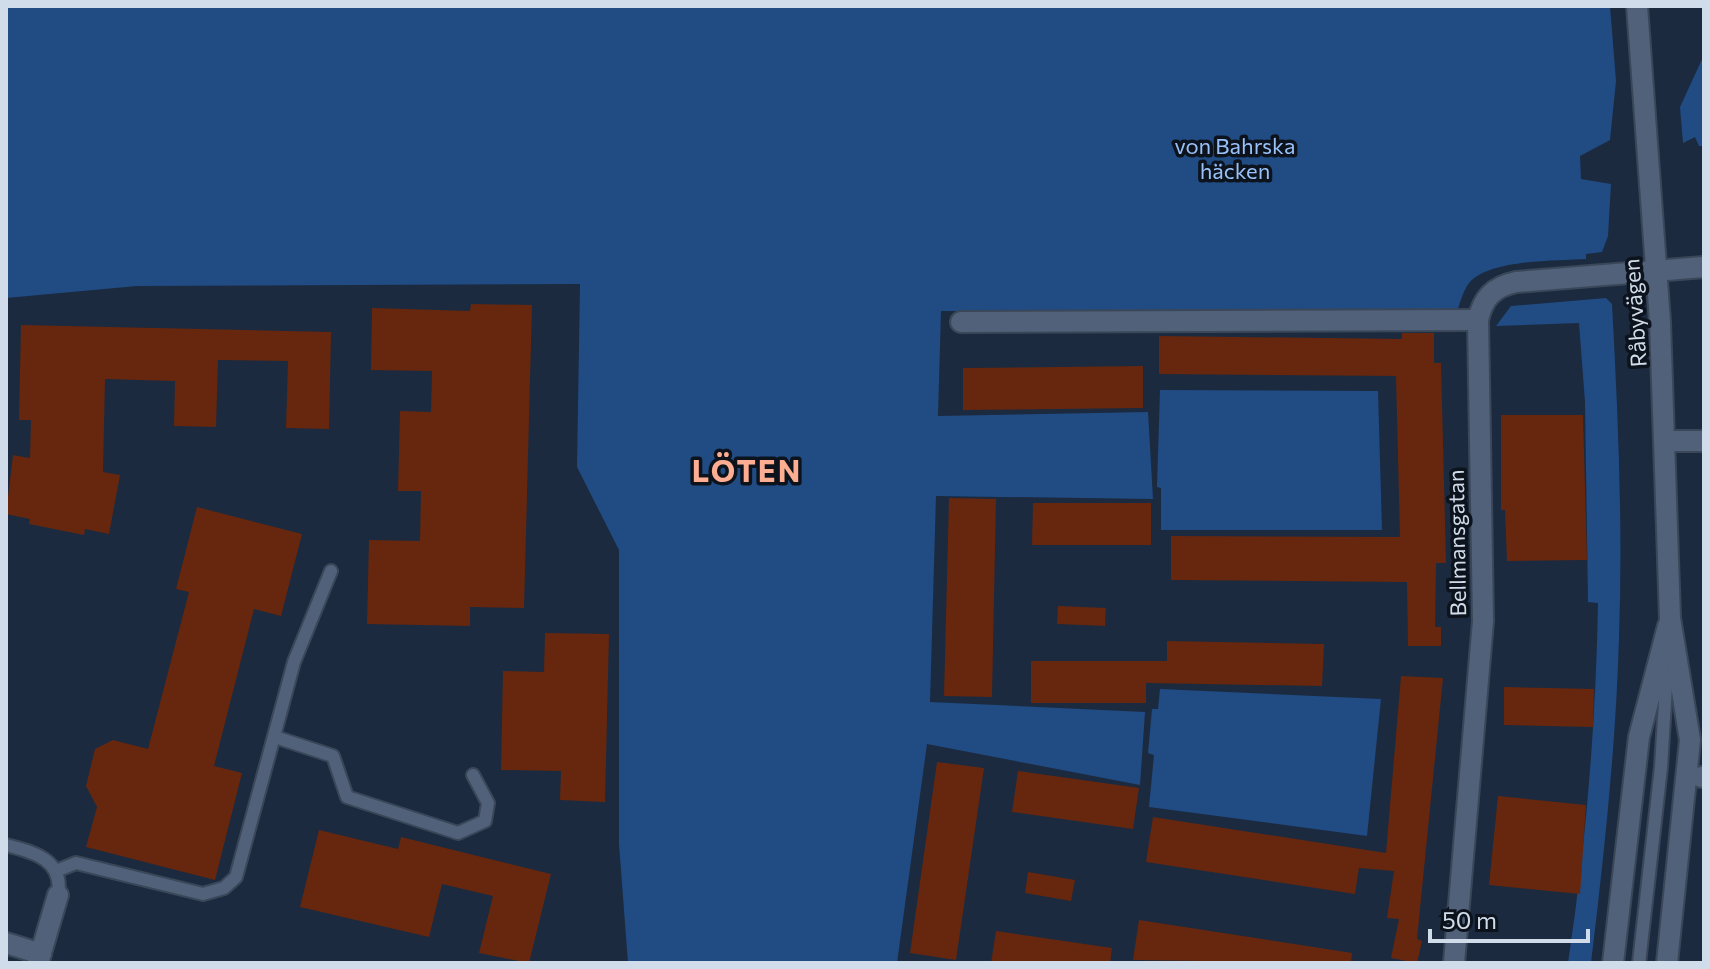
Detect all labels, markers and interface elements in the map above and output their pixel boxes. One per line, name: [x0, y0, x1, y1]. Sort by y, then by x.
park label: von Bahrska häcken: [1174, 132, 1296, 184]
street label: Råbyvägen: [1617, 258, 1652, 368]
district label: LÖTEN: [692, 451, 802, 488]
street label: Bellmansgatan: [1442, 469, 1471, 617]
scale bar: [1430, 893, 1588, 943]
text: 50 m: [1442, 905, 1497, 934]

